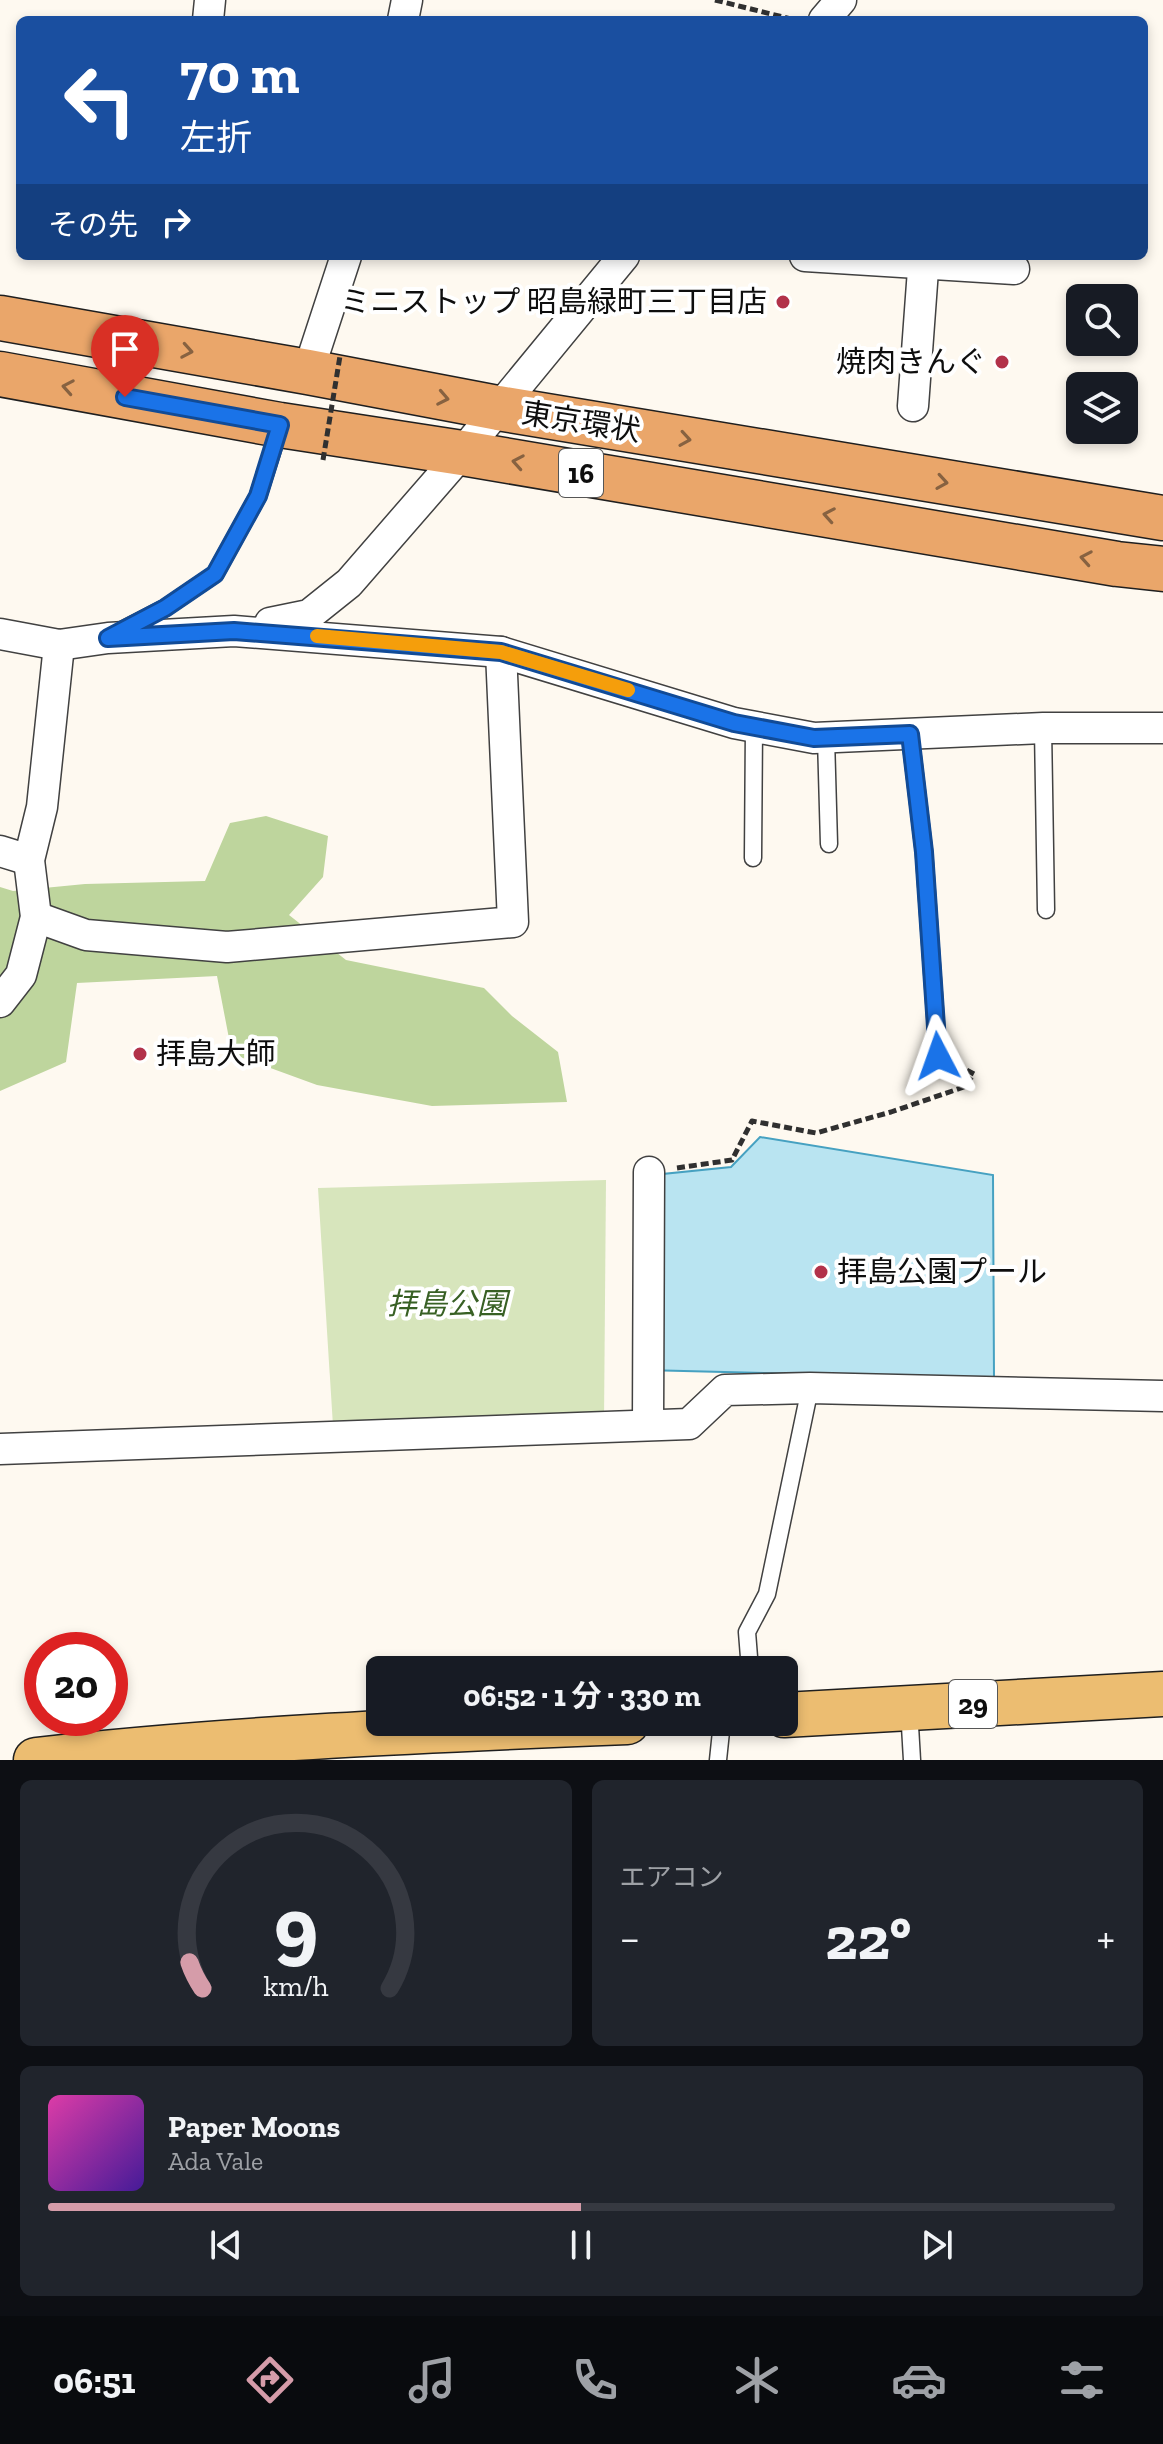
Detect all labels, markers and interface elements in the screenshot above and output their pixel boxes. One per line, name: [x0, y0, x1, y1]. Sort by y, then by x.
text: 70 m: [180, 40, 300, 107]
icon: left: [48, 48, 152, 152]
text: 左折: [180, 116, 252, 159]
icon: right: [154, 200, 198, 244]
text: その先: [48, 207, 138, 243]
place label: ミニストップ 昭島緑町三丁目店: [340, 284, 767, 320]
map controls: [1066, 284, 1138, 444]
button: search: [1066, 284, 1138, 356]
marker: ミニストップ 昭島緑町三丁目店: [774, 293, 792, 311]
pin: [91, 315, 159, 397]
icon: arrive: [103, 327, 147, 371]
one-way arrow: [180, 341, 194, 358]
place label: 焼肉きんぐ: [836, 344, 986, 380]
marker: 焼肉きんぐ: [993, 353, 1011, 371]
button: layers: [1066, 372, 1138, 444]
one-way arrow: [61, 379, 75, 396]
one-way arrow: [436, 388, 450, 405]
street label: 東京環状: [519, 395, 643, 449]
one-way arrow: [679, 430, 692, 447]
road number: 16: [559, 449, 603, 497]
one-way arrow: [511, 455, 525, 472]
one-way arrow: [935, 472, 949, 489]
one-way arrow: [823, 507, 836, 524]
one-way arrow: [1079, 551, 1093, 568]
position arrow: [896, 1014, 980, 1098]
place label: 拝島大師: [156, 1036, 276, 1072]
marker: 拝島大師: [131, 1045, 149, 1063]
place label: 拝島公園プール: [837, 1254, 1047, 1290]
marker: 拝島公園プール: [812, 1263, 830, 1281]
park label: 拝島公園: [387, 1286, 511, 1322]
speed limit sign: 20: [24, 1632, 128, 1736]
text: 06:52 · 1 分 · 330 m: [463, 1678, 701, 1714]
road number: 29: [949, 1680, 997, 1728]
text: エアコン: [620, 1861, 724, 1893]
text: 9: [273, 1876, 318, 1976]
text: 22°: [825, 1902, 911, 1974]
text: −: [620, 1911, 640, 1964]
text: +: [1096, 1911, 1115, 1964]
text: km/h: [263, 1969, 328, 2003]
text: Paper Moons: [168, 2109, 340, 2145]
text: Ada Vale: [168, 2145, 263, 2177]
icon: previous: [204, 2223, 248, 2267]
icon: pause: [559, 2223, 603, 2267]
icon: next: [915, 2223, 959, 2267]
icon: directions: [242, 2352, 298, 2408]
icon: music: [404, 2352, 460, 2408]
icon: phone: [567, 2352, 623, 2408]
icon: climate: [729, 2352, 785, 2408]
icon: car: [891, 2352, 947, 2408]
icon: filters: [1054, 2352, 1110, 2408]
text: 06:51: [53, 2359, 135, 2402]

